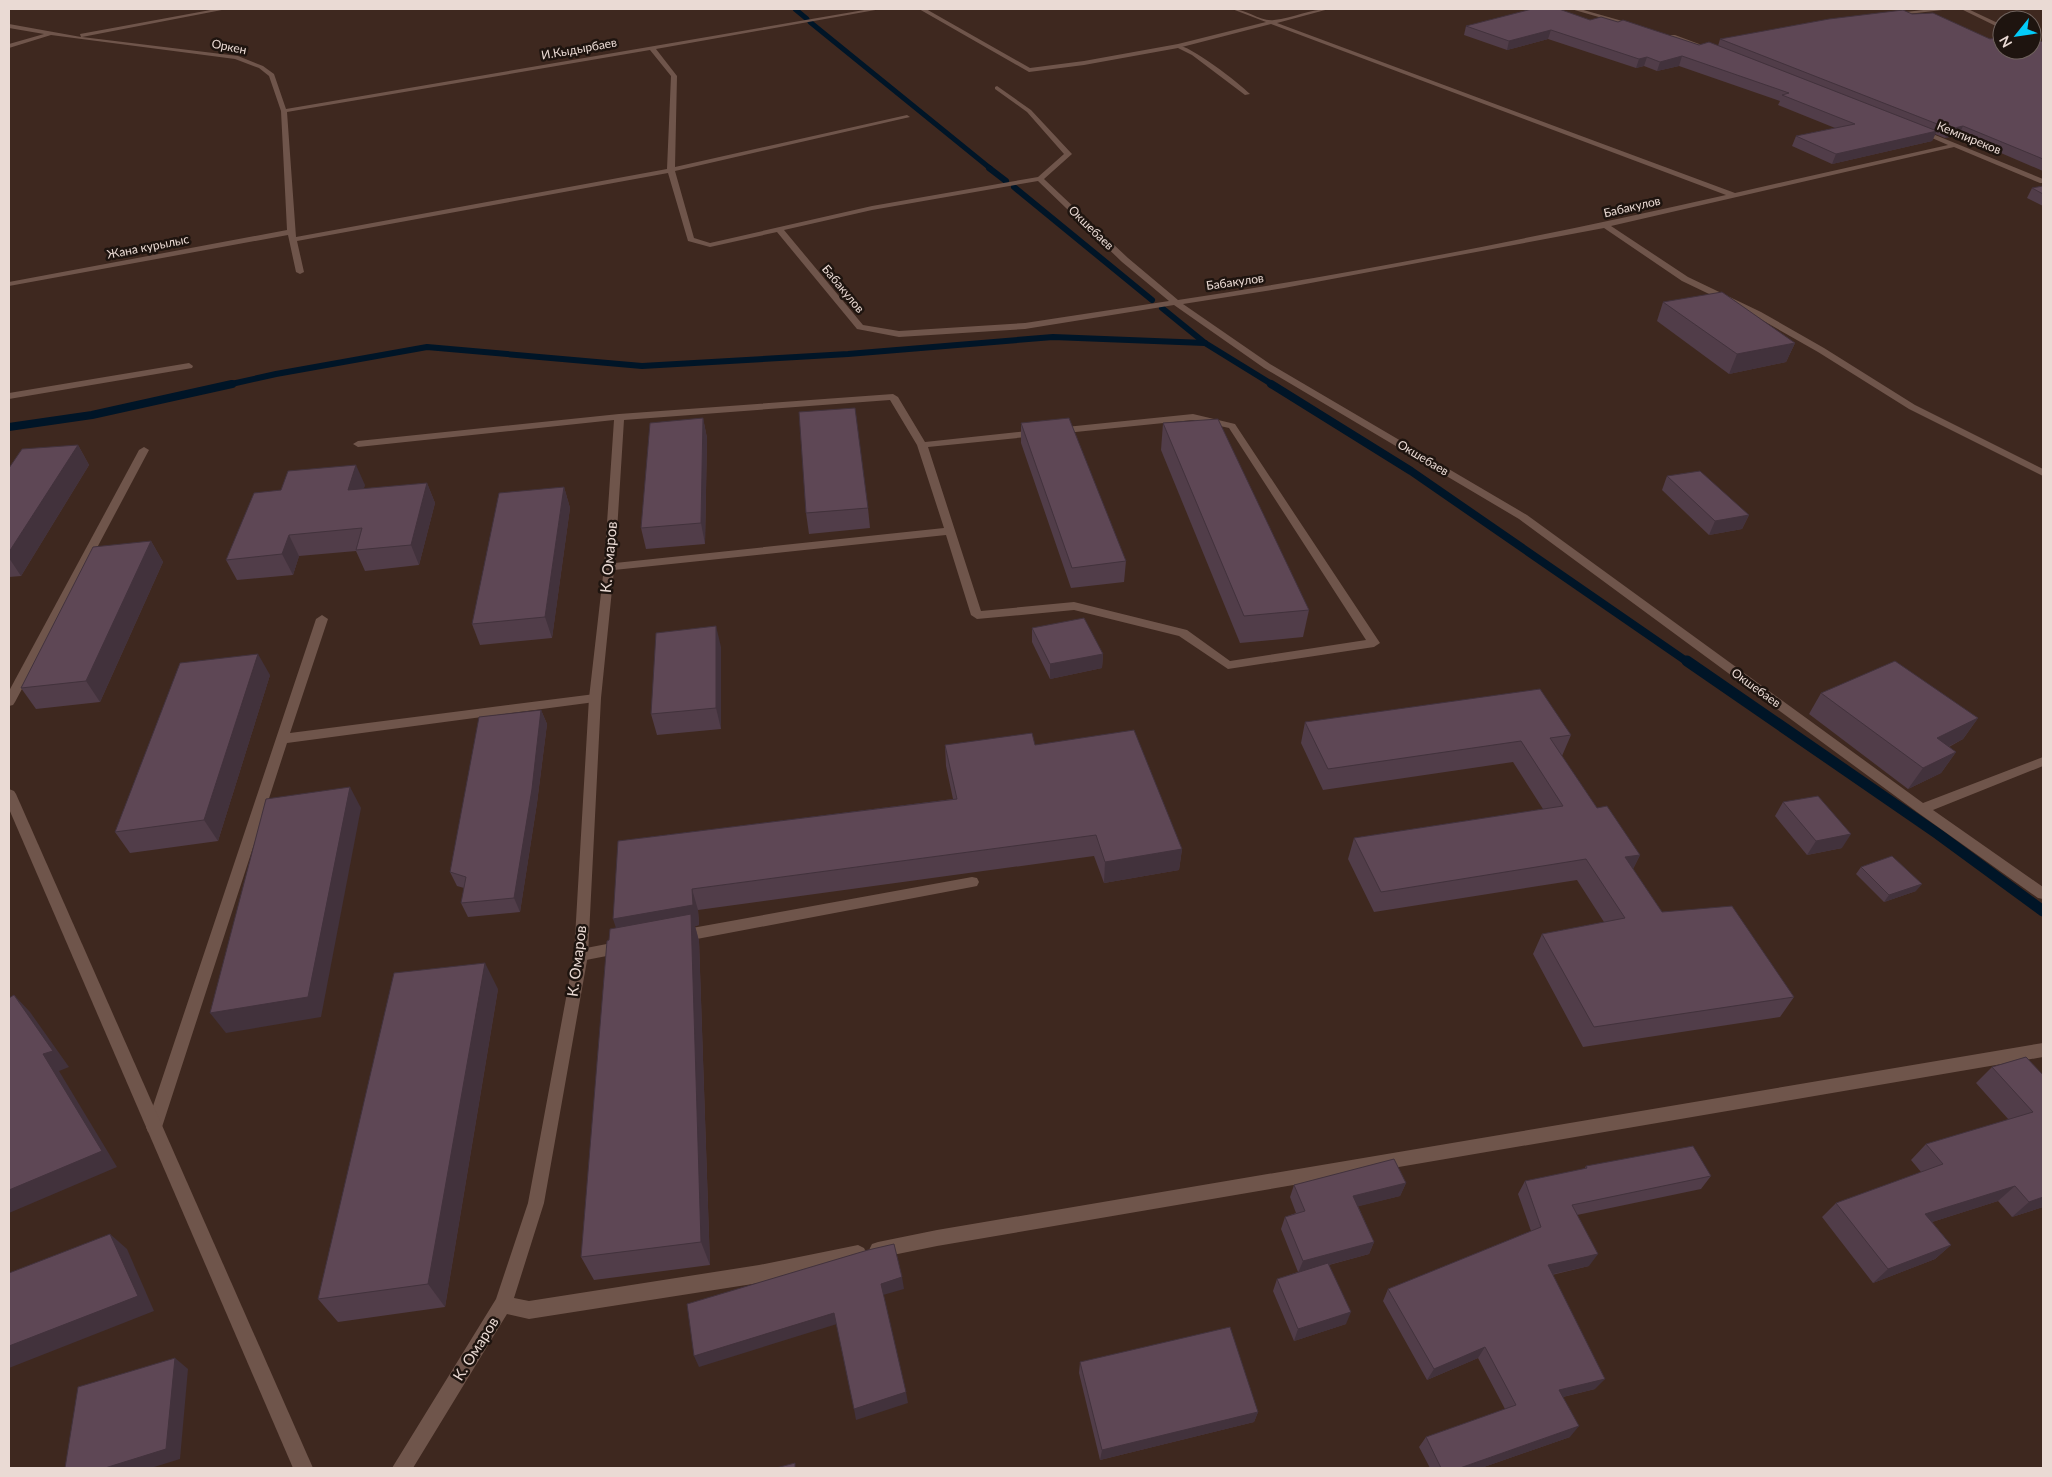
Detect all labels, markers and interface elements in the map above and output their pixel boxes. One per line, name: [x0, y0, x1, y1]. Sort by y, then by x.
north arrow: [1992, 10, 2042, 60]
text: N: [1995, 33, 2015, 51]
street label: И.Кыдырбаев: [540, 34, 618, 63]
street label: Оркен: [210, 36, 248, 57]
street label: Кемпиреков: [1935, 118, 2003, 157]
street label: Бабакулов: [1602, 193, 1662, 220]
street label: Окшебаев: [1066, 202, 1117, 253]
street label: Жана курылыс: [106, 231, 190, 262]
street label: Бабакулов: [819, 262, 868, 316]
street label: Бабакулов: [1205, 270, 1265, 293]
street label: Окшебаев: [1395, 436, 1452, 479]
street label: К. Омаров: [596, 520, 620, 593]
street label: Окшебаев: [1729, 665, 1784, 710]
street label: К. Омаров: [563, 924, 589, 998]
street label: К. Омаров: [449, 1313, 502, 1384]

